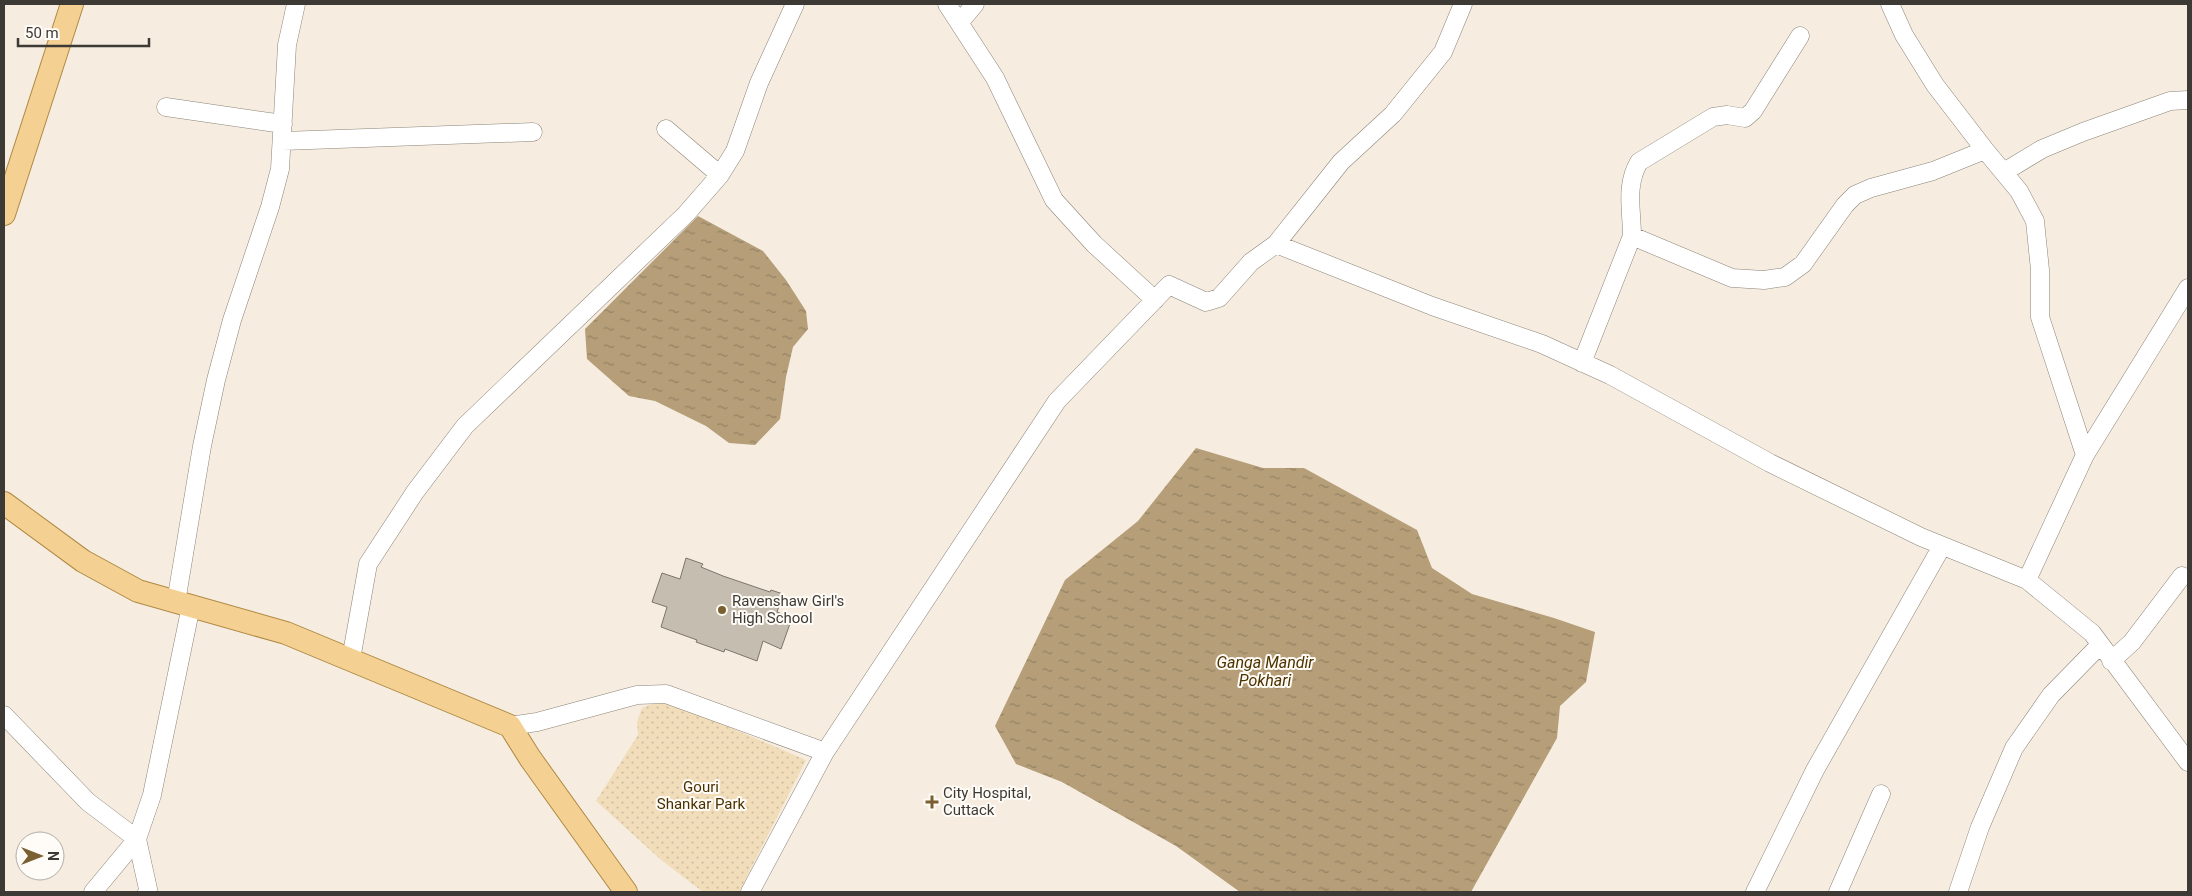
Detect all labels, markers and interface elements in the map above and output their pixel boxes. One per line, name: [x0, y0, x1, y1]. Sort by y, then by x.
scale bar: [18, 15, 149, 47]
text: 50 m: [25, 24, 59, 42]
place label: Ravenshaw Girl's High School: [732, 592, 844, 627]
marker: Ravenshaw Girl's High School: [716, 604, 728, 616]
water label: Ganga Mandir Pokhari: [1216, 653, 1314, 690]
park label: Gouri Shankar Park: [657, 778, 746, 813]
place label: City Hospital, Cuttack: [943, 784, 1031, 819]
marker: City Hospital, Cuttack: [925, 795, 939, 809]
north arrow: [15, 831, 65, 881]
text: N: [45, 851, 61, 861]

